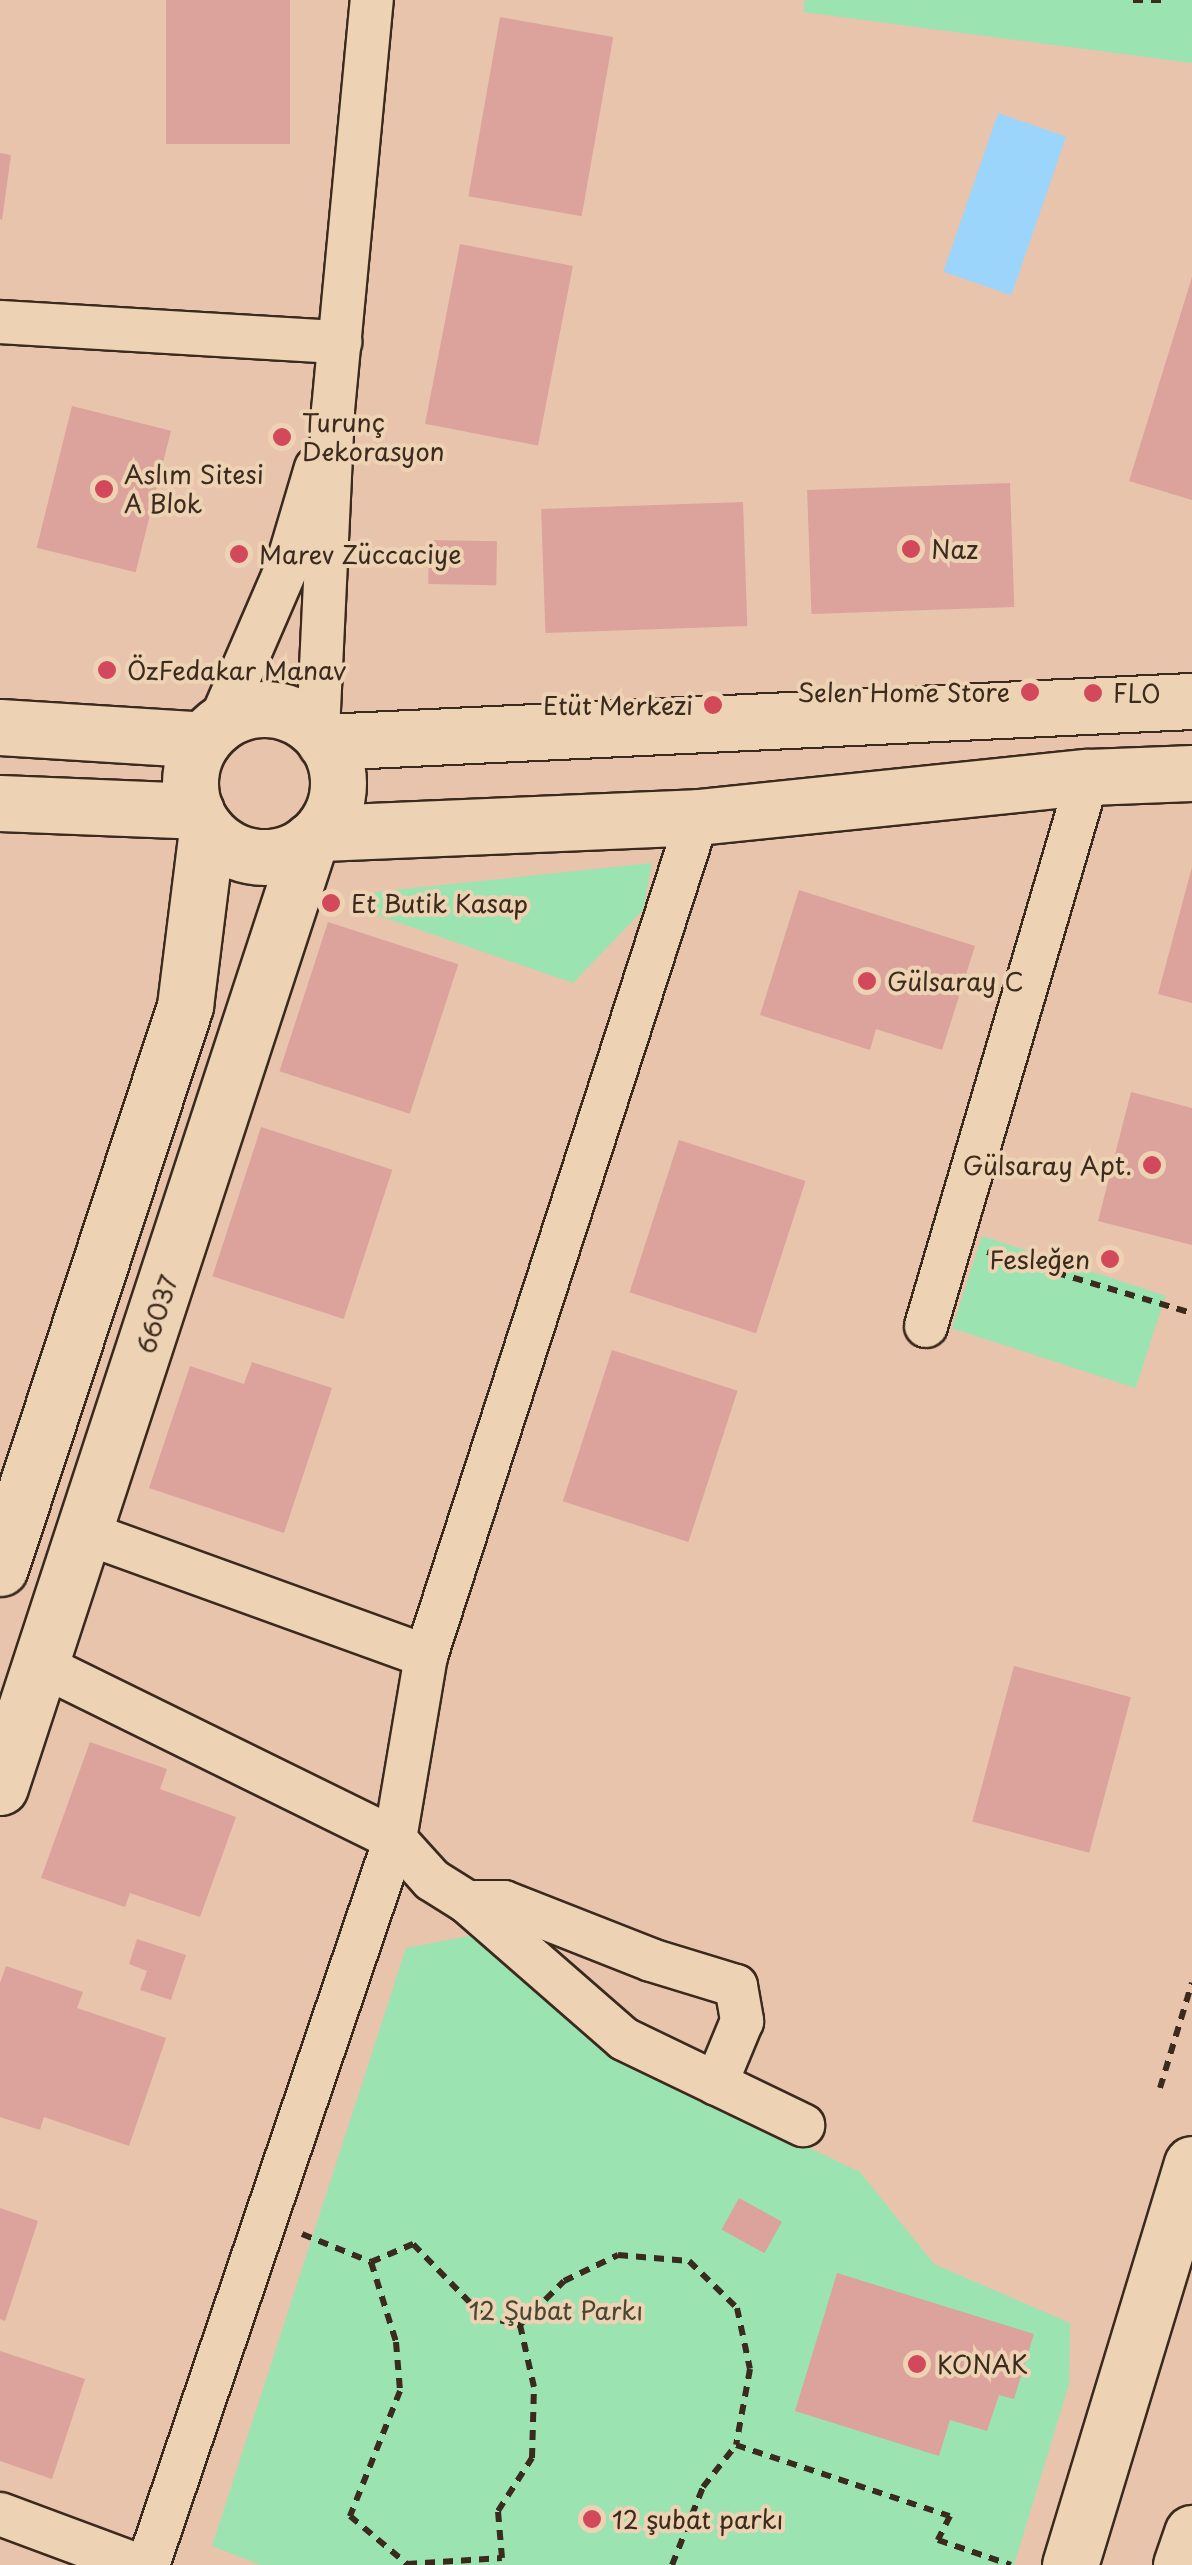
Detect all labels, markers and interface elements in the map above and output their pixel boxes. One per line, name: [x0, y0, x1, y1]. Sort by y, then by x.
place label: Turunç Dekorasyon: [302, 408, 445, 467]
marker: Turunç Dekorasyon: [271, 426, 293, 448]
place label: Aslım Sitesi A Blok: [124, 460, 265, 519]
marker: Aslım Sitesi A Blok: [93, 478, 115, 500]
place label: Naz: [931, 534, 978, 564]
marker: Naz: [900, 538, 922, 560]
place label: Marev Züccaciye: [259, 539, 463, 569]
marker: Marev Züccaciye: [228, 543, 250, 565]
place label: ÖzFedakar Manav: [127, 655, 348, 685]
marker: ÖzFedakar Manav: [96, 659, 118, 681]
place label: Selen Home Store: [795, 677, 1010, 707]
place label: FLO: [1113, 678, 1161, 708]
marker: Selen Home Store: [1019, 681, 1041, 703]
marker: FLO: [1082, 682, 1104, 704]
place label: Etüt Merkezi: [540, 690, 693, 720]
marker: Etüt Merkezi: [702, 694, 724, 716]
place label: Et Butik Kasap: [351, 888, 530, 918]
marker: Et Butik Kasap: [320, 892, 342, 914]
place label: Gülsaray C: [887, 966, 1023, 996]
marker: Gülsaray C: [856, 970, 878, 992]
place label: Gülsaray Apt.: [963, 1150, 1132, 1180]
marker: Gülsaray Apt.: [1141, 1154, 1163, 1176]
place label: Fesleğen: [989, 1244, 1090, 1274]
marker: Fesleğen: [1099, 1248, 1121, 1270]
street label: 66037: [130, 1271, 184, 1357]
park label: 12 Şubat Parkı: [467, 2295, 645, 2325]
place label: KONAK: [937, 2349, 1028, 2379]
marker: KONAK: [906, 2353, 928, 2375]
place label: 12 şubat parkı: [612, 2504, 787, 2534]
marker: 12 şubat parkı: [581, 2508, 603, 2530]

